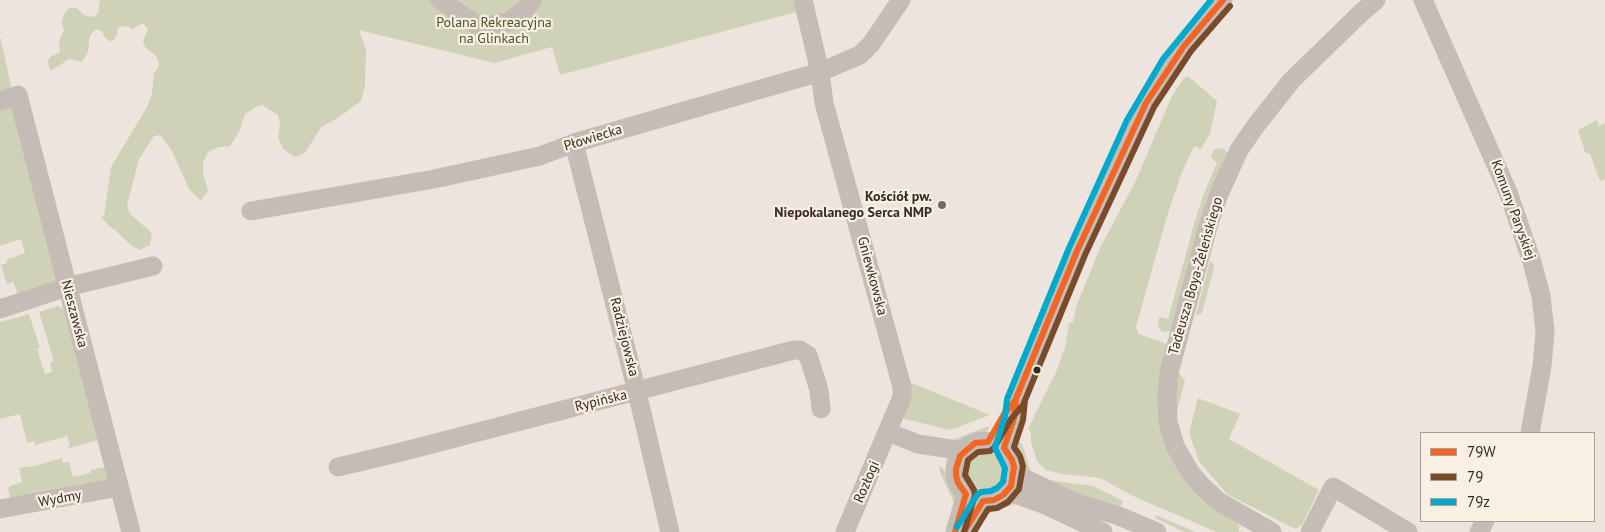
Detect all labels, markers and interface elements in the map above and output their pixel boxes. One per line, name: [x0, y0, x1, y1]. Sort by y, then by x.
park label: Polana Rekreacyjna na Glinkach: [436, 15, 552, 48]
street label: Płowiecka: [562, 121, 624, 155]
street label: Komuny Paryskiej: [1487, 158, 1539, 262]
place label: Kościół pw. Niepokalanego Serca NMP: [774, 189, 932, 222]
street label: Tadeusza Boya-Żeleńskiego: [1165, 195, 1227, 357]
marker: Kościół pw. Niepokalanego Serca NMP: [936, 199, 948, 211]
street label: Gniewkowska: [853, 235, 891, 317]
street label: Nieszawska: [57, 278, 91, 350]
street label: Radziejowska: [606, 296, 642, 378]
unlabelled marker: [1032, 365, 1042, 375]
street label: Rypińska: [573, 386, 629, 416]
legend: [1420, 432, 1595, 522]
text: 79W: [1467, 442, 1496, 461]
street label: Rozłogi: [851, 458, 883, 506]
text: 79: [1467, 467, 1483, 486]
street label: Wydmy: [37, 487, 83, 511]
text: 79z: [1467, 492, 1490, 511]

